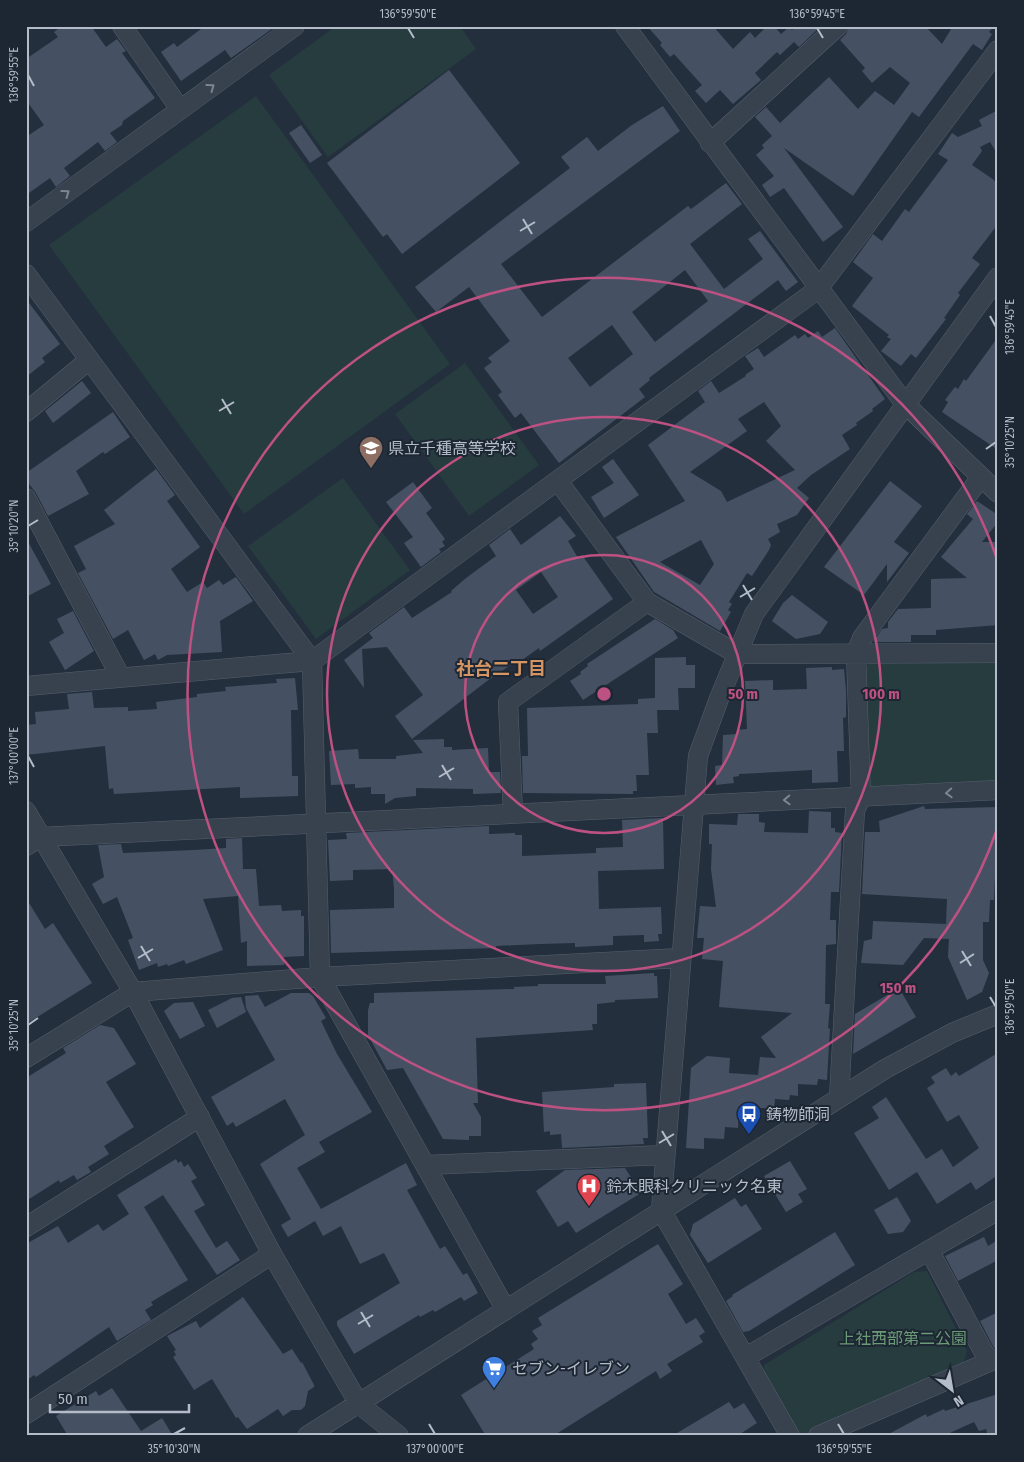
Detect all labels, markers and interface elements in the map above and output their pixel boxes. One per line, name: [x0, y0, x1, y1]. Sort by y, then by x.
text: 136°59'50"E: [380, 7, 437, 21]
text: 136°59'45"E: [789, 7, 845, 21]
text: 136°59'55"E: [7, 47, 21, 103]
one-way arrow: [205, 84, 215, 93]
one-way arrow: [60, 190, 69, 199]
text: 136°59'45"E: [1003, 299, 1017, 355]
text: 35°10'25"N: [1003, 416, 1017, 468]
school or university icon: 県立千種高等学校: [358, 435, 384, 469]
place label: 県立千種高等学校: [388, 439, 516, 458]
text: 35°10'20"N: [7, 500, 21, 552]
district label: 社台二丁目: [456, 658, 546, 680]
centre of rings: [595, 685, 613, 703]
text: 50 m: [728, 685, 758, 703]
text: 100 m: [862, 685, 900, 703]
text: 137°00'00"E: [7, 727, 21, 785]
one-way arrow: [945, 787, 953, 798]
one-way arrow: [782, 795, 790, 806]
text: 136°59'50"E: [1003, 978, 1017, 1035]
text: 150 m: [880, 979, 916, 997]
text: 35°10'25"N: [7, 999, 21, 1051]
bus stop icon: 鋳物師洞: [736, 1101, 762, 1135]
place label: 鋳物師洞: [766, 1105, 830, 1124]
hospital icon: 鈴木眼科クリニック名東: [576, 1173, 602, 1207]
place label: 鈴木眼科クリニック名東: [606, 1177, 782, 1196]
park label: 上社西部第二公園: [839, 1329, 967, 1348]
supermarket icon: セブン-イレブン: [481, 1355, 507, 1389]
place label: セブン-イレブン: [512, 1359, 630, 1378]
north arrow: [926, 1364, 976, 1414]
scale bar: [50, 1382, 189, 1414]
text: 50 m: [58, 1390, 88, 1408]
text: N: [950, 1391, 966, 1410]
text: 35°10'30"N: [147, 1442, 201, 1456]
text: 137°00'00"E: [406, 1442, 464, 1456]
text: 136°59'55"E: [816, 1442, 872, 1456]

